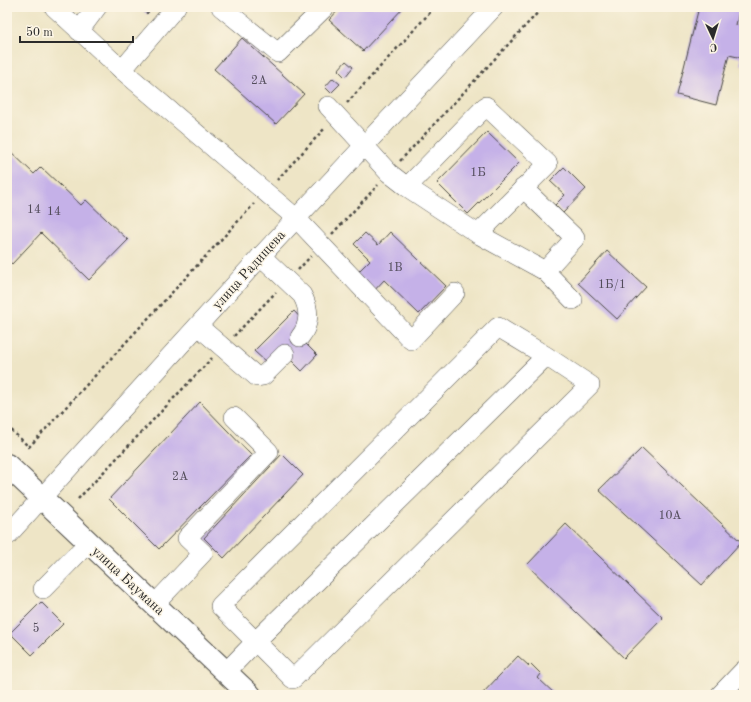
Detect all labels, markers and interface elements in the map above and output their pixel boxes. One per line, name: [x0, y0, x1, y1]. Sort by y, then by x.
scale bar: [20, 18, 133, 44]
north arrow: [693, 18, 733, 58]
text: 50 m: [26, 26, 53, 39]
text: С: [710, 41, 718, 52]
house number: 2А: [251, 75, 267, 87]
house number: 1Б: [470, 167, 486, 179]
house number: 14: [27, 204, 41, 216]
house number: 14: [47, 206, 61, 218]
street label: улица Радищева: [210, 228, 288, 312]
house number: 1B: [387, 262, 403, 274]
house number: 1Б/1: [598, 279, 626, 291]
house number: 2А: [172, 471, 188, 483]
house number: 10А: [658, 510, 682, 522]
street label: улица Баумана: [89, 544, 167, 618]
house number: 5: [33, 622, 40, 635]

